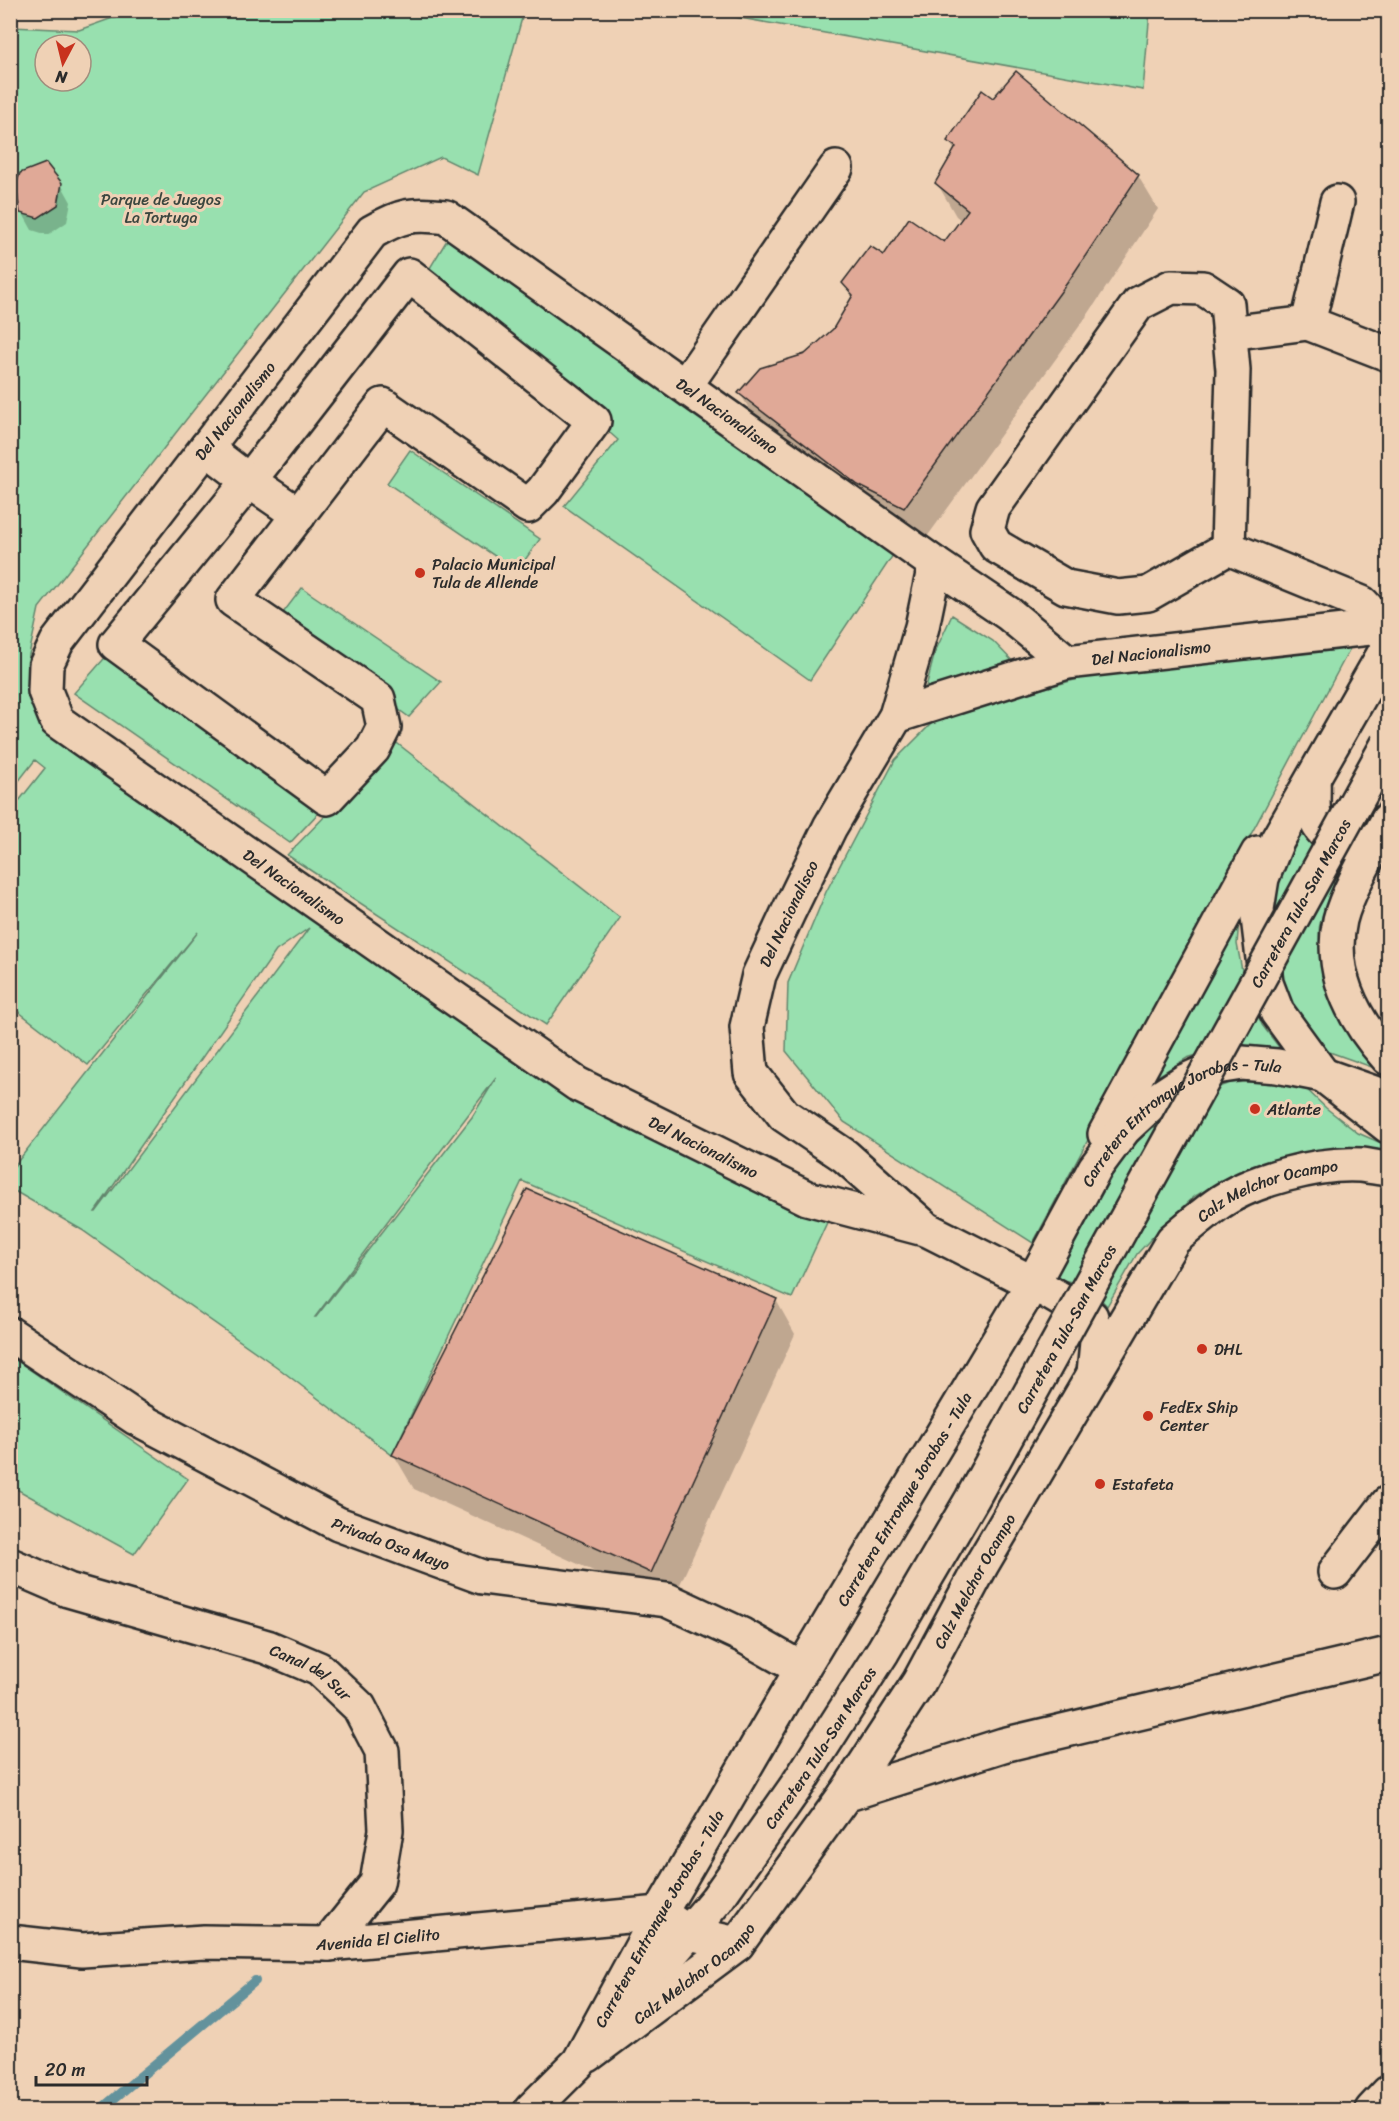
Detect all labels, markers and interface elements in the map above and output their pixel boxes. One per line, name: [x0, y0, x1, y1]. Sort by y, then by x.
north arrow: [33, 33, 93, 93]
text: N: [53, 62, 69, 93]
park label: Parque de Juegos La Tortuga: [101, 185, 222, 232]
street label: Del Nacionalismo: [187, 355, 283, 467]
street label: Del Nacionalismo: [670, 370, 784, 462]
place label: Palacio Municipal Tula de Allende: [432, 550, 556, 597]
marker: Palacio Municipal Tula de Allende: [413, 566, 427, 580]
street label: Del Nacionalismo: [1090, 631, 1212, 674]
street label: Carretera Tula-San Marcos: [1242, 813, 1359, 993]
street label: Del Nacionalismo: [237, 840, 352, 933]
street label: Del Nacionalisco: [750, 855, 826, 972]
street label: Carretera Entronque Jorobas - Tula: [1073, 1049, 1285, 1192]
place label: Atlante: [1266, 1095, 1321, 1124]
marker: Atlante: [1248, 1102, 1262, 1116]
street label: Del Nacionalismo: [643, 1107, 764, 1186]
street label: Calz Melchor Ocampo: [1190, 1151, 1339, 1230]
street label: Carretera Tula-San Marcos: [1007, 1238, 1124, 1419]
place label: DHL: [1214, 1335, 1243, 1364]
marker: DHL: [1195, 1342, 1209, 1356]
street label: Carretera Entronque Jorobas - Tula: [828, 1386, 979, 1612]
place label: FedEx Ship Center: [1160, 1393, 1238, 1440]
marker: FedEx Ship Center: [1141, 1409, 1155, 1423]
place label: Estafeta: [1112, 1470, 1173, 1499]
marker: Estafeta: [1093, 1477, 1107, 1491]
street label: Calz Melchor Ocampo: [925, 1508, 1023, 1654]
street label: Privada Osa Mayo: [326, 1509, 454, 1579]
street label: Canal del Sur: [265, 1635, 360, 1709]
street label: Carretera Tula-San Marcos: [756, 1660, 884, 1835]
street label: Carretera Entronque Jorobas - Tula: [586, 1804, 732, 2033]
street label: Calz Melchor Ocampo: [626, 1916, 763, 2032]
street label: Avenida El Cielito: [315, 1919, 441, 1959]
scale bar: [36, 2049, 147, 2087]
text: 20 m: [45, 2054, 85, 2086]

